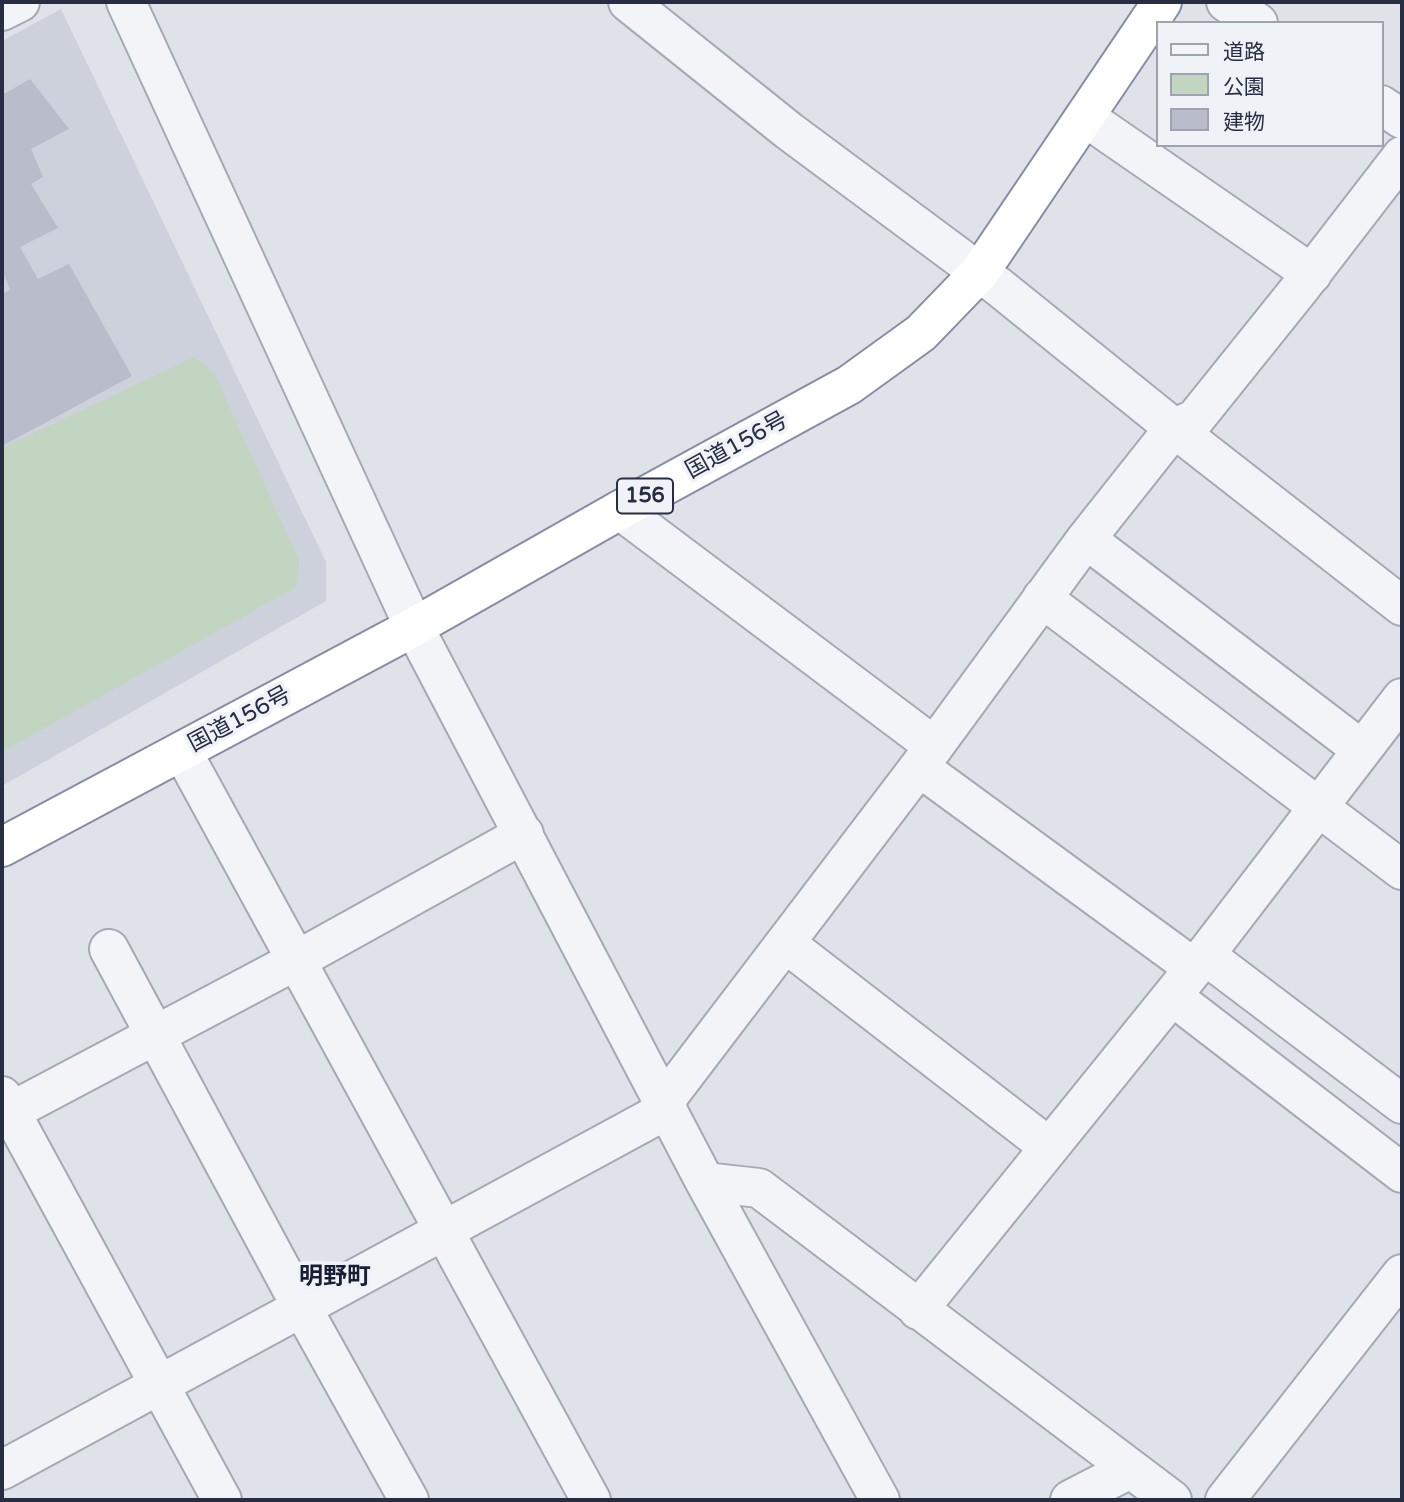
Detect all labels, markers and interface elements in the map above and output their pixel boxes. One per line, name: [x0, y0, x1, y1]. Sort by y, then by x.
legend: [1156, 21, 1383, 147]
text: 道路: [1223, 40, 1265, 65]
text: 公園: [1223, 75, 1265, 100]
text: 建物: [1223, 110, 1265, 135]
street label: 国道156号: [681, 407, 793, 485]
road number: 156: [617, 478, 673, 514]
street label: 国道156号: [184, 681, 296, 759]
district label: 明野町: [299, 1264, 371, 1292]

